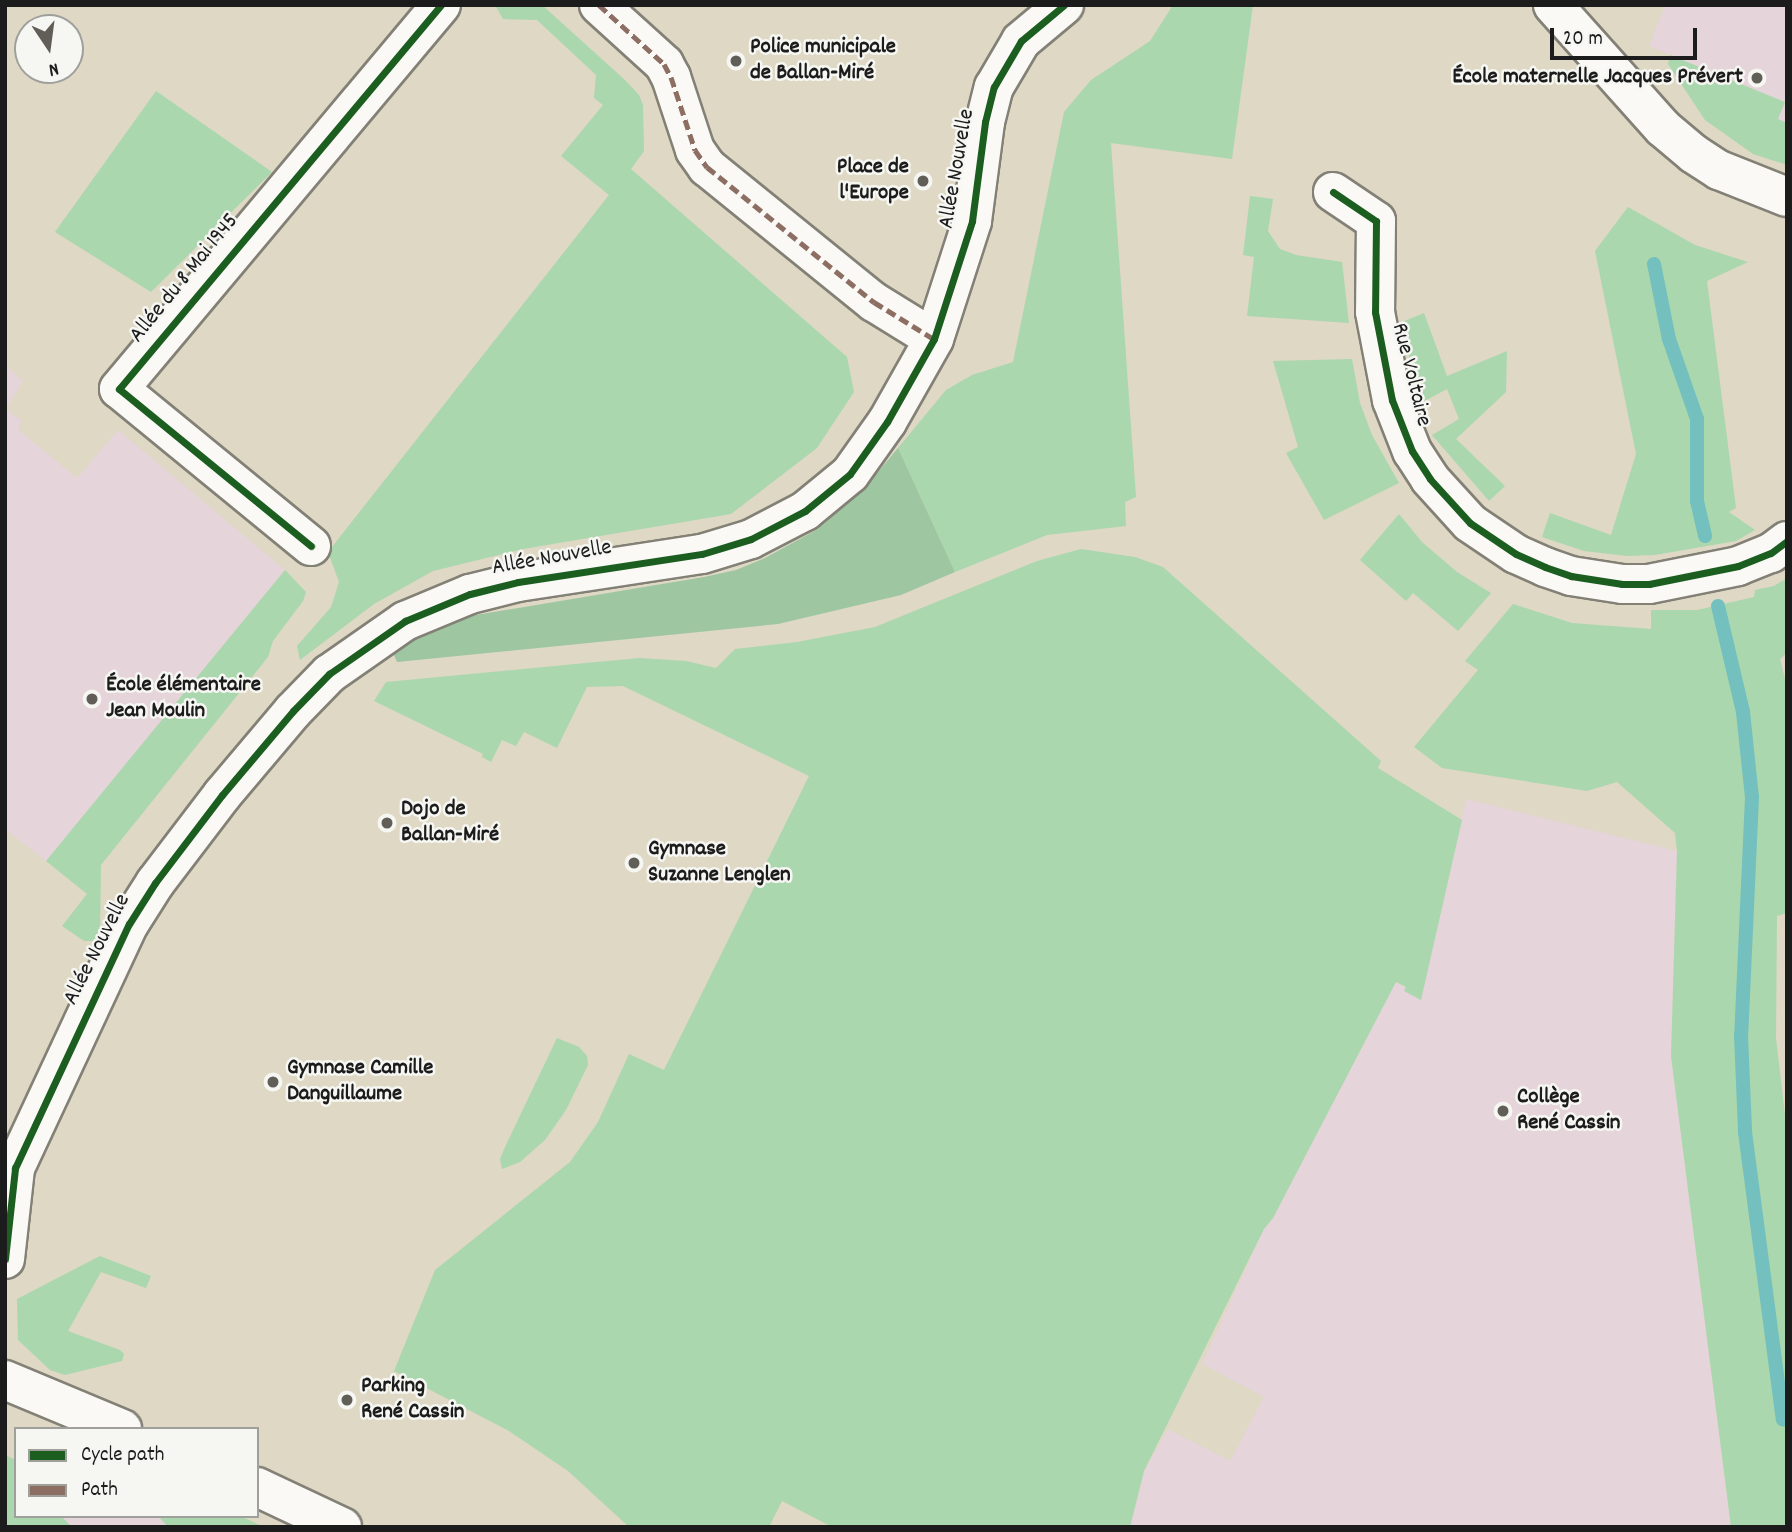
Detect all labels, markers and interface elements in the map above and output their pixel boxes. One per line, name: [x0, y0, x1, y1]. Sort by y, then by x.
north arrow: [14, 14, 84, 84]
scale bar: [1554, 14, 1701, 58]
text: 20 m: [1563, 25, 1603, 55]
place label: Police municipale de Ballan-Miré: [750, 34, 896, 88]
marker: Police municipale de Ballan-Miré: [728, 53, 744, 69]
text: N: [46, 54, 61, 82]
place label: École maternelle Jacques Prévert: [1452, 64, 1743, 92]
marker: École maternelle Jacques Prévert: [1749, 70, 1765, 86]
street label: Allée Nouvelle: [934, 107, 982, 231]
place label: Place de l'Europe: [837, 154, 909, 208]
marker: Place de l'Europe: [915, 173, 931, 189]
street label: Allée du 8 Mai 1945: [124, 209, 246, 349]
street label: Rue Voltaire: [1384, 321, 1436, 429]
street label: Allée Nouvelle: [490, 535, 614, 583]
place label: École élémentaire Jean Moulin: [106, 672, 261, 726]
marker: École élémentaire Jean Moulin: [84, 691, 100, 707]
place label: Dojo de Ballan-Miré: [401, 796, 499, 850]
marker: Dojo de Ballan-Miré: [379, 815, 395, 831]
place label: Gymnase Suzanne Lenglen: [648, 836, 791, 890]
marker: Gymnase Suzanne Lenglen: [626, 855, 642, 871]
street label: Allée Nouvelle: [58, 890, 138, 1010]
place label: Gymnase Camille Danguillaume: [287, 1055, 433, 1109]
marker: Gymnase Camille Danguillaume: [265, 1074, 281, 1090]
place label: Collège René Cassin: [1517, 1084, 1620, 1138]
marker: Collège René Cassin: [1495, 1103, 1511, 1119]
place label: Parking René Cassin: [361, 1373, 464, 1427]
marker: Parking René Cassin: [339, 1392, 355, 1408]
legend: [14, 1427, 259, 1518]
text: Cycle path: [81, 1441, 164, 1471]
text: Path: [81, 1476, 118, 1506]

